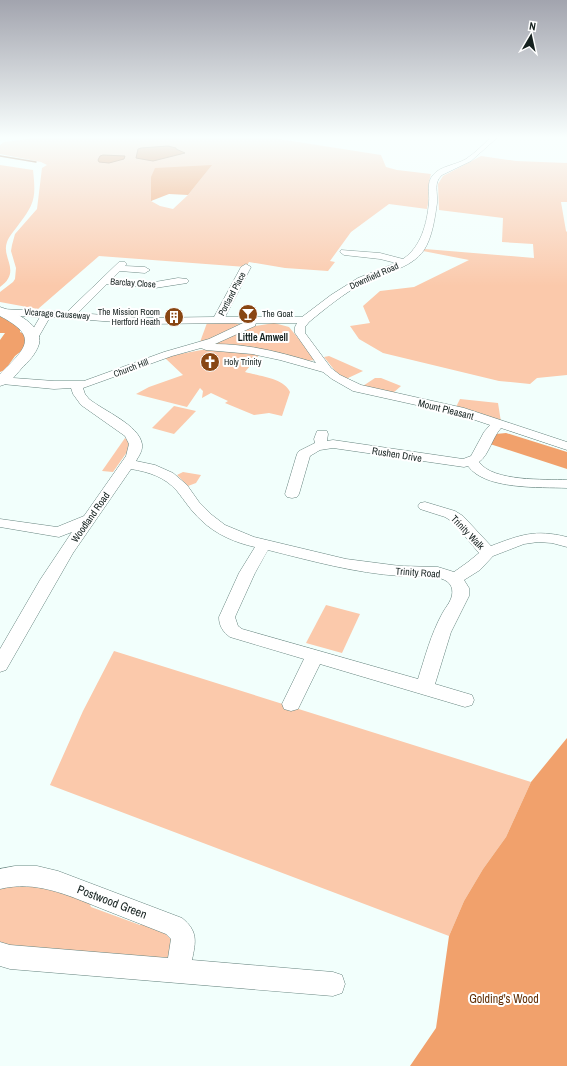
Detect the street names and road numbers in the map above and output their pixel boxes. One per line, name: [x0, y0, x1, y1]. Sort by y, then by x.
street label: Downfield Road: [348, 260, 400, 292]
street label: Portland Place: [215, 270, 249, 318]
street label: Barclay Close: [110, 275, 156, 291]
street label: Vicarage Causeway: [24, 306, 91, 322]
street label: Church Hill: [112, 356, 151, 380]
street label: Mount Pleasant: [417, 396, 476, 423]
street label: Rushen Drive: [371, 444, 423, 465]
street label: Woodland Road: [68, 490, 113, 545]
street label: Trinity Walk: [448, 512, 488, 553]
street label: Trinity Road: [395, 564, 441, 581]
street label: Postwood Green: [75, 881, 149, 923]

